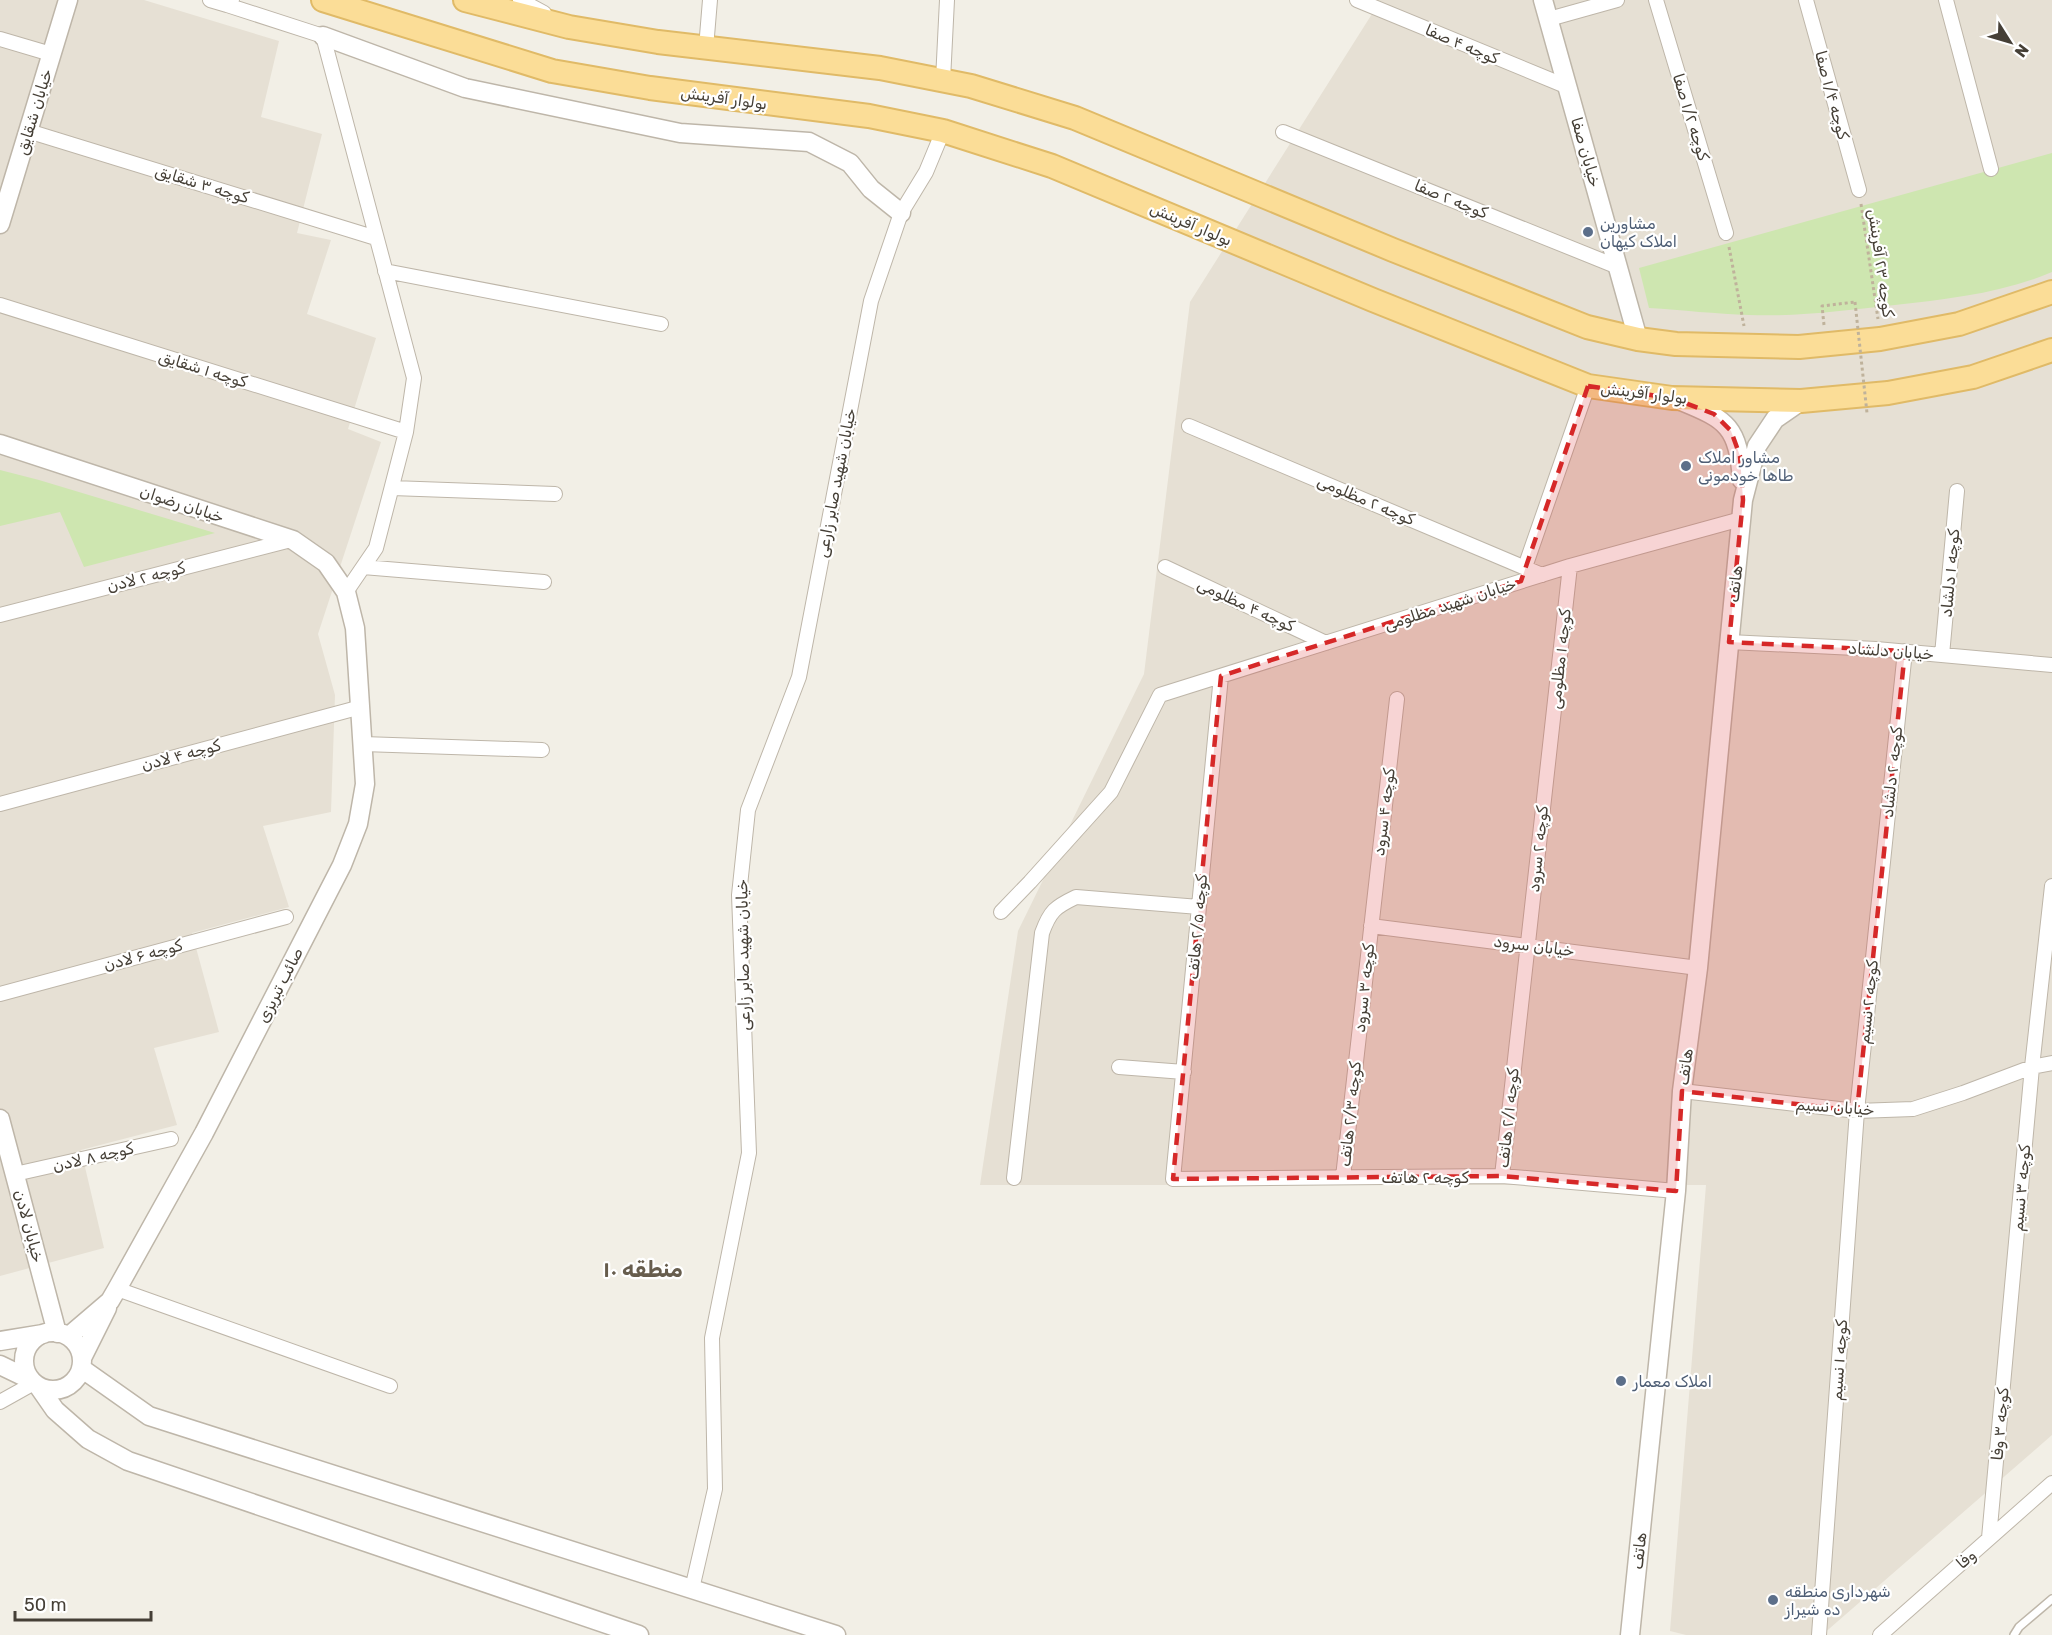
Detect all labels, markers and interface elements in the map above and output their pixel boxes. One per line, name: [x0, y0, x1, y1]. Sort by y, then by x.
north arrow: [1980, 12, 2040, 72]
street label: کوچه ۴ صفا: [1422, 20, 1503, 69]
text: N: [2011, 40, 2033, 61]
street label: کوچه ۱/۴ صفا: [1810, 48, 1853, 143]
street label: خیابان شقایق: [12, 67, 57, 158]
street label: کوچه ۱/۲ صفا: [1668, 71, 1713, 164]
street label: بولوار آفرینش: [679, 83, 768, 114]
street label: خیابان صفا: [1567, 115, 1605, 189]
street label: کوچه ۳ شقایق: [152, 161, 252, 208]
street label: کوچه ۲ صفا: [1411, 176, 1491, 224]
street label: بولوار آفرینش: [1147, 198, 1235, 251]
street label: کوچه ۲۳ آفرینش: [1863, 208, 1898, 319]
place label: مشاورین املاک کیهان: [1600, 214, 1677, 252]
marker: مشاورین املاک کیهان: [1581, 225, 1595, 239]
street label: کوچه ۱ شقایق: [156, 347, 250, 393]
street label: بولوار آفرینش: [1599, 378, 1688, 409]
street label: خیابان شهید صابر زارعی: [812, 407, 861, 560]
place label: مشاور املاک طاها خودمونی: [1698, 448, 1793, 486]
marker: مشاور املاک طاها خودمونی: [1679, 459, 1693, 473]
street label: کوچه ۲ مظلومی: [1314, 471, 1418, 530]
street label: خیابان رضوان: [137, 481, 226, 527]
street label: کوچه ۱ دلشاد: [1937, 527, 1964, 618]
street label: کوچه ۲ لادن: [105, 558, 188, 597]
street label: هاتف: [1724, 564, 1746, 603]
street label: کوچه ۴ مظلومی: [1194, 574, 1298, 637]
street label: خیابان شهید مظلومی: [1382, 574, 1519, 635]
street label: کوچه ۱ مظلومی: [1545, 607, 1576, 710]
street label: خیابان دلشاد: [1848, 639, 1934, 663]
street label: کوچه ۲ دلشاد: [1878, 725, 1907, 819]
street label: کوچه ۴ لادن: [139, 735, 224, 776]
street label: کوچه ۴ سرود: [1369, 766, 1400, 857]
street label: کوچه ۲ سرود: [1524, 804, 1553, 893]
street label: کوچه ۲/۵ هاتف: [1183, 873, 1212, 980]
street label: خیابان شهید صابر زارعی: [732, 879, 755, 1031]
street label: خیابان سرود: [1492, 932, 1575, 961]
street label: کوچه ۶ لادن: [101, 935, 186, 976]
street label: کوچه ۳ سرود: [1350, 942, 1379, 1034]
street label: صائب تبریزی: [253, 944, 308, 1026]
street label: کوچه ۲ نسیم: [1854, 958, 1883, 1045]
street label: هاتف: [1673, 1047, 1697, 1087]
street label: کوچه ۲/۳ هاتف: [1335, 1060, 1366, 1168]
street label: کوچه ۲/۱ هاتف: [1493, 1066, 1524, 1169]
street label: خیابان نسیم: [1795, 1095, 1875, 1120]
street label: کوچه ۸ لادن: [51, 1138, 136, 1177]
street label: کوچه ۳ نسیم: [2008, 1143, 2035, 1232]
street label: کوچه ۲ هاتف: [1381, 1168, 1470, 1188]
street label: خیابان لادن: [10, 1188, 48, 1264]
district label: منطقه ۱۰: [603, 1256, 683, 1283]
street label: کوچه ۱ نسیم: [1827, 1318, 1852, 1401]
place label: املاک معمار: [1632, 1372, 1712, 1392]
marker: املاک معمار: [1614, 1374, 1628, 1388]
street label: کوچه ۳ وفا: [1987, 1386, 2014, 1461]
street label: هاتف: [1628, 1531, 1650, 1570]
street label: وفا: [1952, 1545, 1980, 1573]
place label: شهرداری منطقه ده شیراز: [1784, 1582, 1891, 1620]
scale bar: [15, 1584, 152, 1622]
marker: شهرداری منطقه ده شیراز: [1766, 1593, 1780, 1607]
text: 50 m: [24, 1594, 67, 1616]

